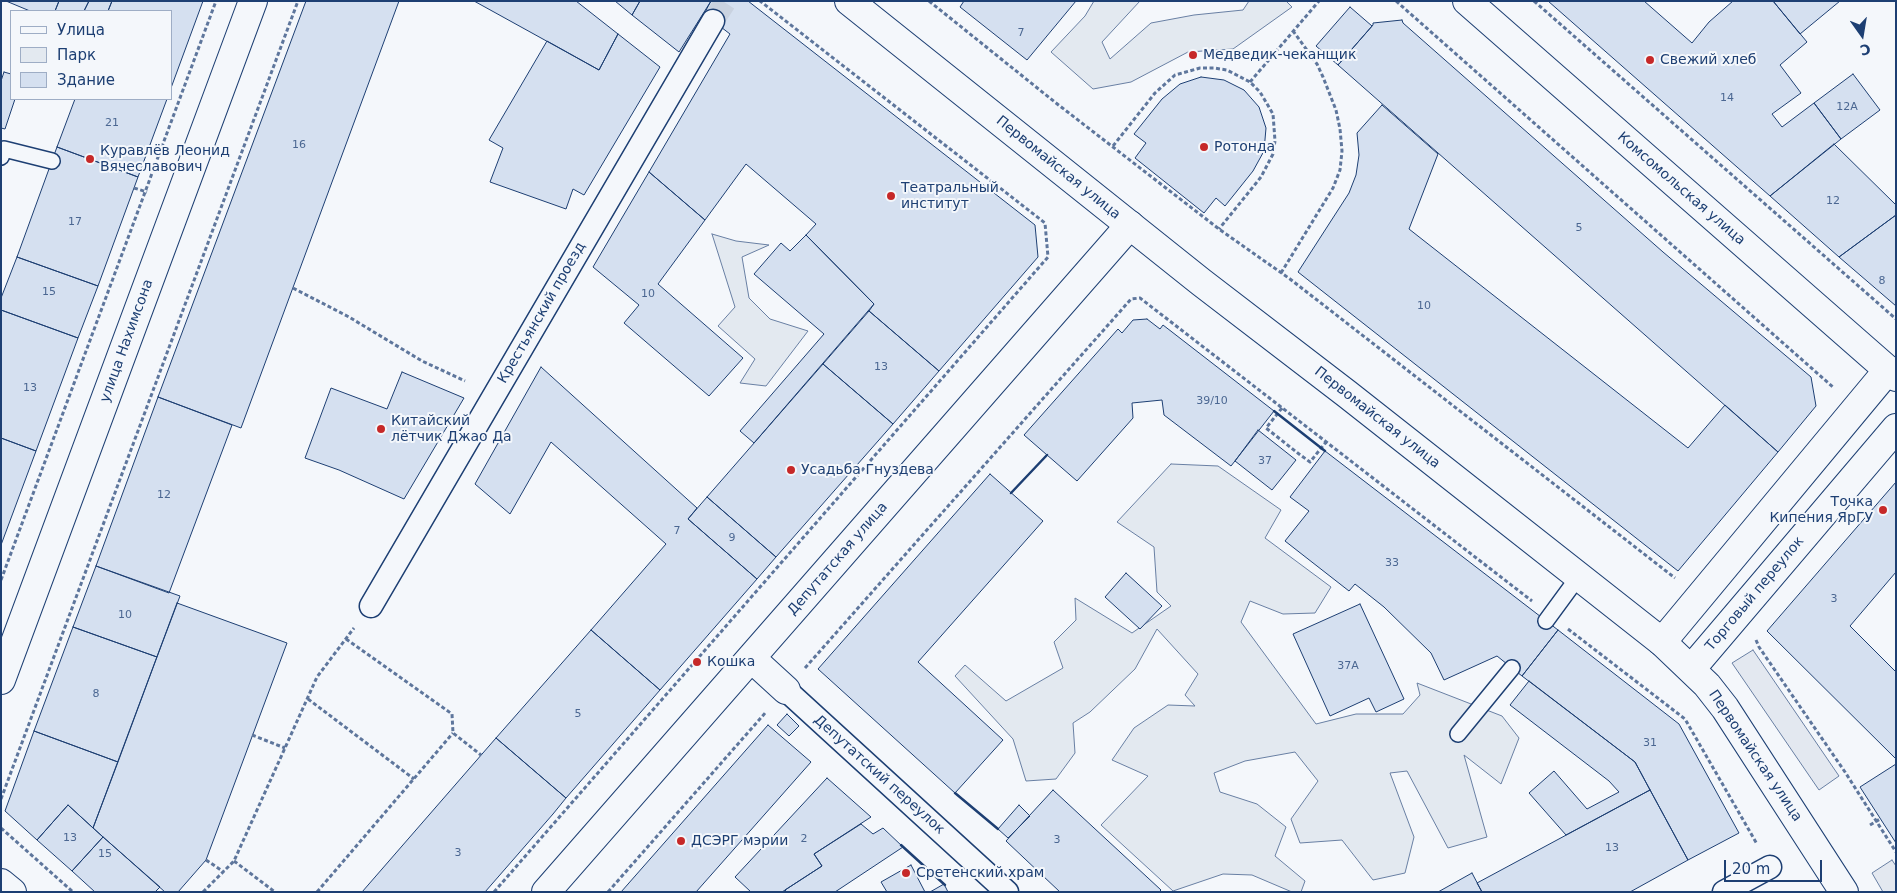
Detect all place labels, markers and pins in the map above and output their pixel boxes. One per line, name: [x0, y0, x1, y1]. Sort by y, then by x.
place label: Медведик-чеканщик: [1203, 47, 1356, 63]
marker: Медведик-чеканщик: [1187, 49, 1199, 61]
place label: Свежий хлеб: [1660, 52, 1756, 68]
marker: Свежий хлеб: [1644, 54, 1656, 66]
place label: Ротонда: [1214, 139, 1275, 155]
marker: Ротонда: [1198, 141, 1210, 153]
place label: Куравлёв Леонид Вячеславович: [100, 143, 230, 176]
marker: Куравлёв Леонид Вячеславович: [84, 153, 96, 165]
place label: Театральный институт: [901, 180, 999, 212]
marker: Театральный институт: [885, 190, 897, 202]
place label: Китайский лётчик Джао Да: [391, 413, 512, 446]
marker: Китайский лётчик Джао Да: [375, 423, 387, 435]
place label: Усадьба Гнуздева: [801, 462, 934, 478]
marker: Усадьба Гнуздева: [785, 464, 797, 476]
place label: Точка Кипения ЯрГУ: [1769, 494, 1873, 526]
marker: Точка Кипения ЯрГУ: [1877, 504, 1889, 516]
place label: Кошка: [707, 654, 755, 670]
marker: Кошка: [691, 656, 703, 668]
place label: ДСЭРГ мэрии: [691, 833, 788, 849]
marker: ДСЭРГ мэрии: [675, 835, 687, 847]
place label: Сретенский храм: [916, 865, 1044, 881]
marker: Сретенский храм: [900, 867, 912, 879]

